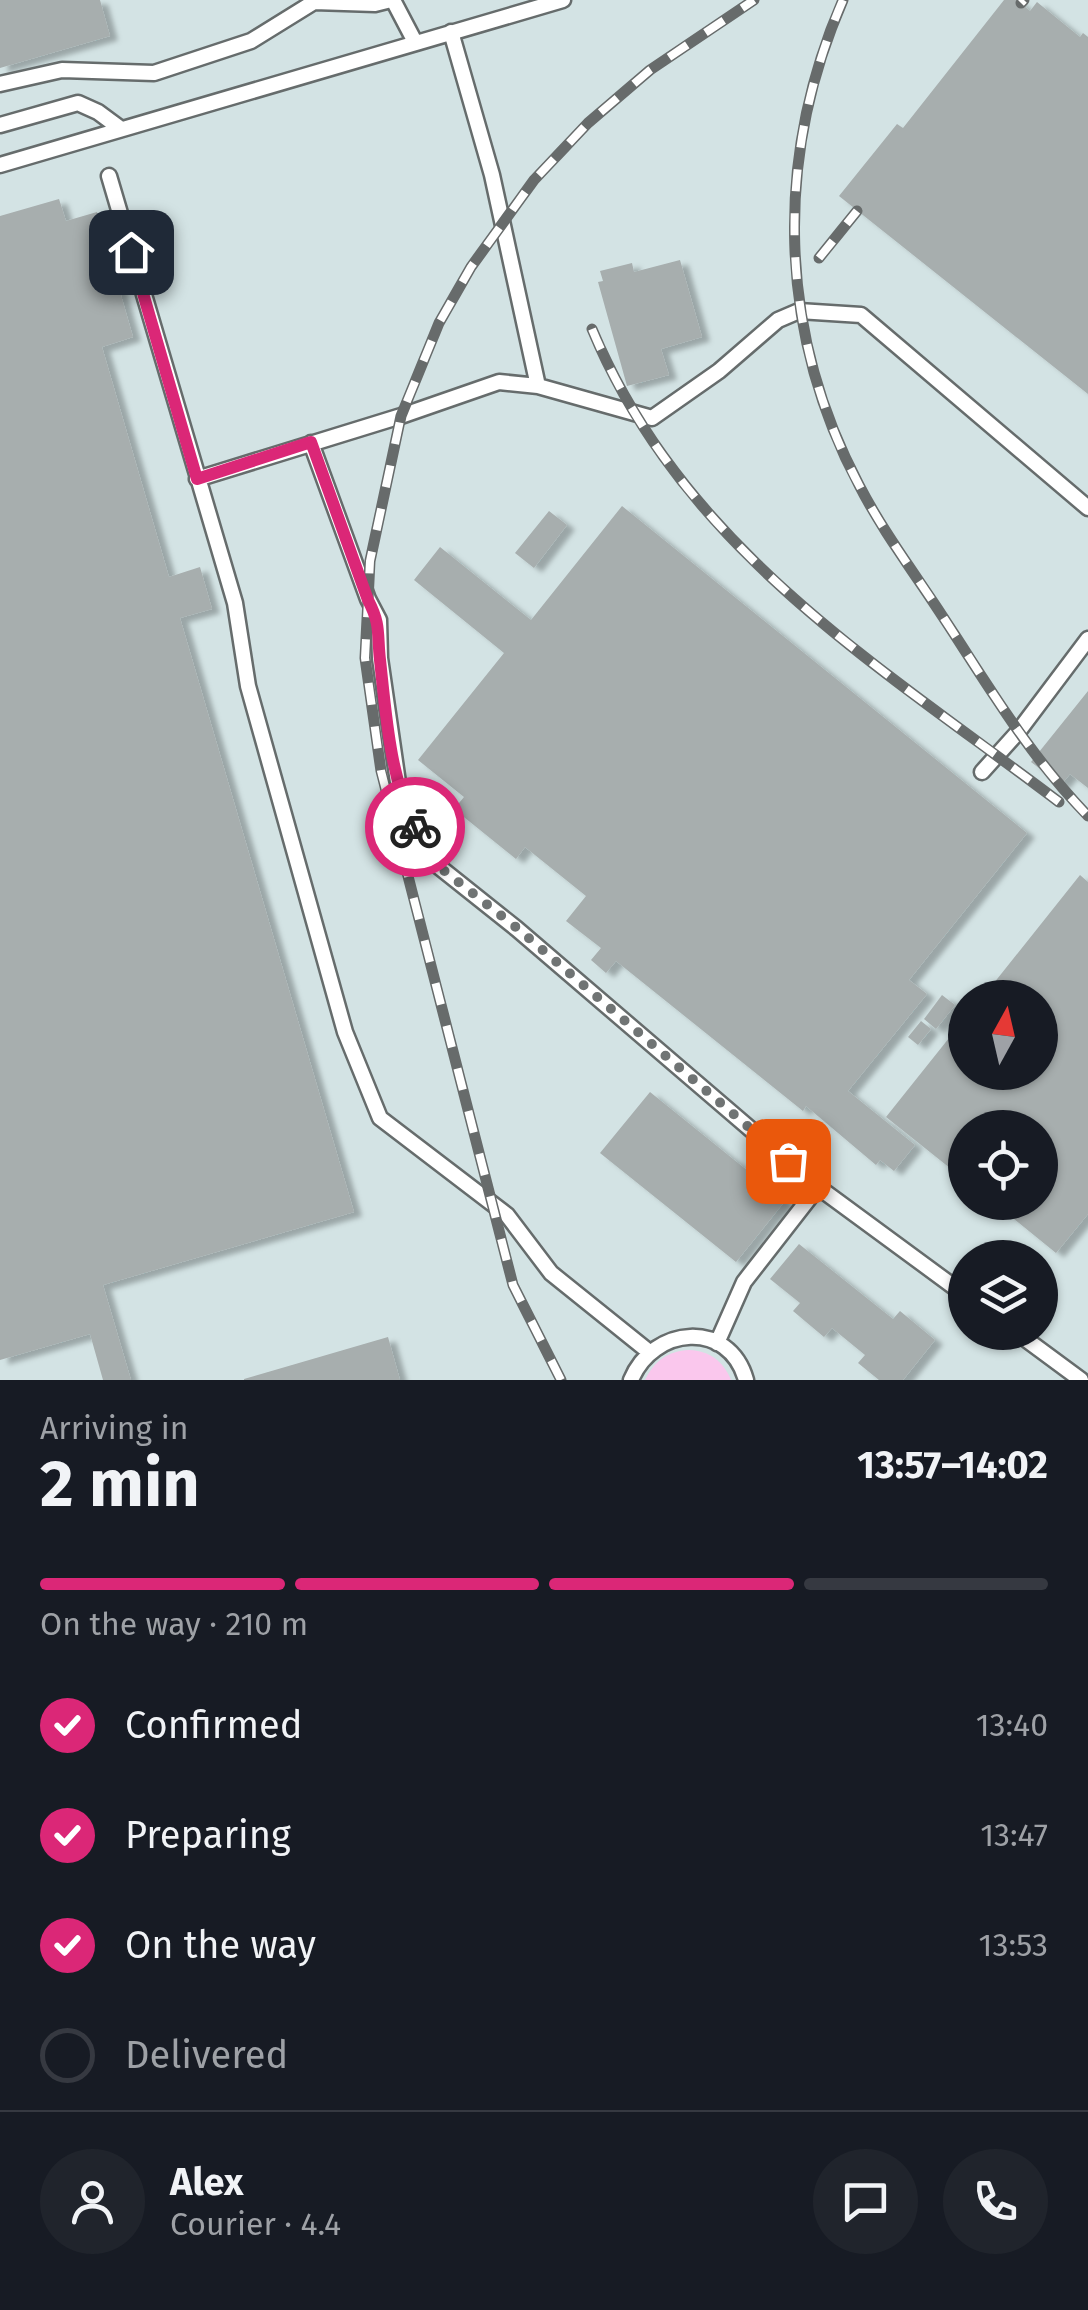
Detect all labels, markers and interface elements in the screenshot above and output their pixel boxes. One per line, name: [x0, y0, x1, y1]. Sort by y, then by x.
pin: [89, 210, 174, 295]
icon: home: [104, 225, 159, 280]
courier: [365, 777, 465, 877]
icon: bike: [388, 800, 443, 855]
north arrow: [948, 980, 1058, 1090]
map controls: [948, 980, 1058, 1350]
button: locate: [948, 1110, 1058, 1220]
pin: [746, 1119, 831, 1204]
icon: bag: [761, 1134, 816, 1189]
button: layers: [948, 1240, 1058, 1350]
text: Arriving in: [40, 1409, 188, 1447]
text: 13:57–14:02: [857, 1442, 1048, 1488]
text: 2 min: [40, 1445, 200, 1523]
text: On the way · 210 m: [40, 1605, 308, 1643]
icon: check: [40, 1698, 95, 1753]
text: Confirmed: [125, 1702, 303, 1748]
text: 13:40: [976, 1706, 1048, 1744]
icon: check: [40, 1808, 95, 1863]
text: Preparing: [125, 1812, 291, 1858]
text: 13:47: [980, 1816, 1048, 1854]
icon: check: [40, 1918, 95, 1973]
text: On the way: [125, 1922, 316, 1968]
text: 13:53: [979, 1926, 1048, 1964]
text: Delivered: [125, 2032, 288, 2078]
button: person: [40, 2149, 145, 2254]
button: chat: [813, 2149, 918, 2254]
button: phone: [943, 2149, 1048, 2254]
text: Alex: [170, 2159, 243, 2205]
text: Courier · 4.4: [170, 2205, 341, 2243]

